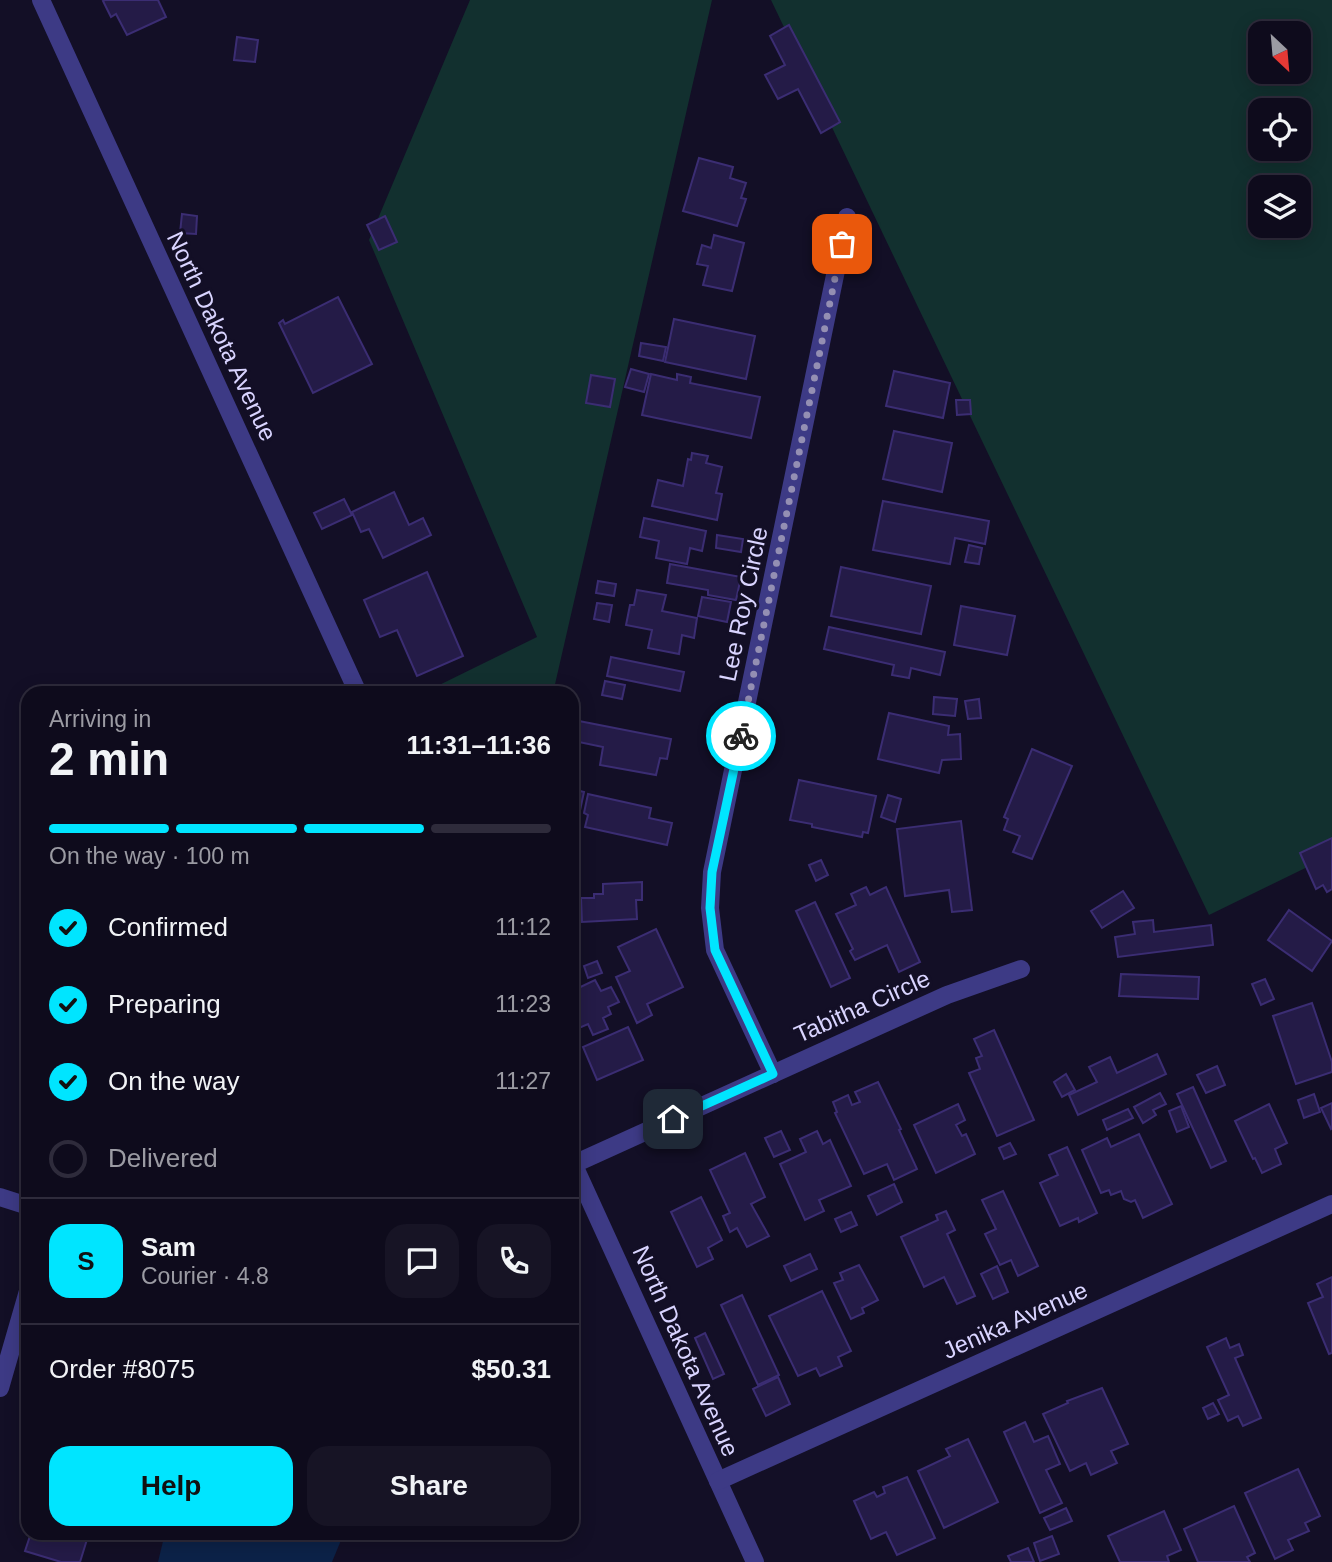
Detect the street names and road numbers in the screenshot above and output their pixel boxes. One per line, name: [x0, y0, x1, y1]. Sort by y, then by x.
street label: North Dakota Avenue: [162, 227, 282, 445]
street label: Lee Roy Circle: [713, 524, 773, 684]
street label: Tabitha Circle: [790, 964, 934, 1048]
street label: North Dakota Avenue: [627, 1241, 745, 1461]
street label: Jenika Avenue: [938, 1276, 1092, 1364]

